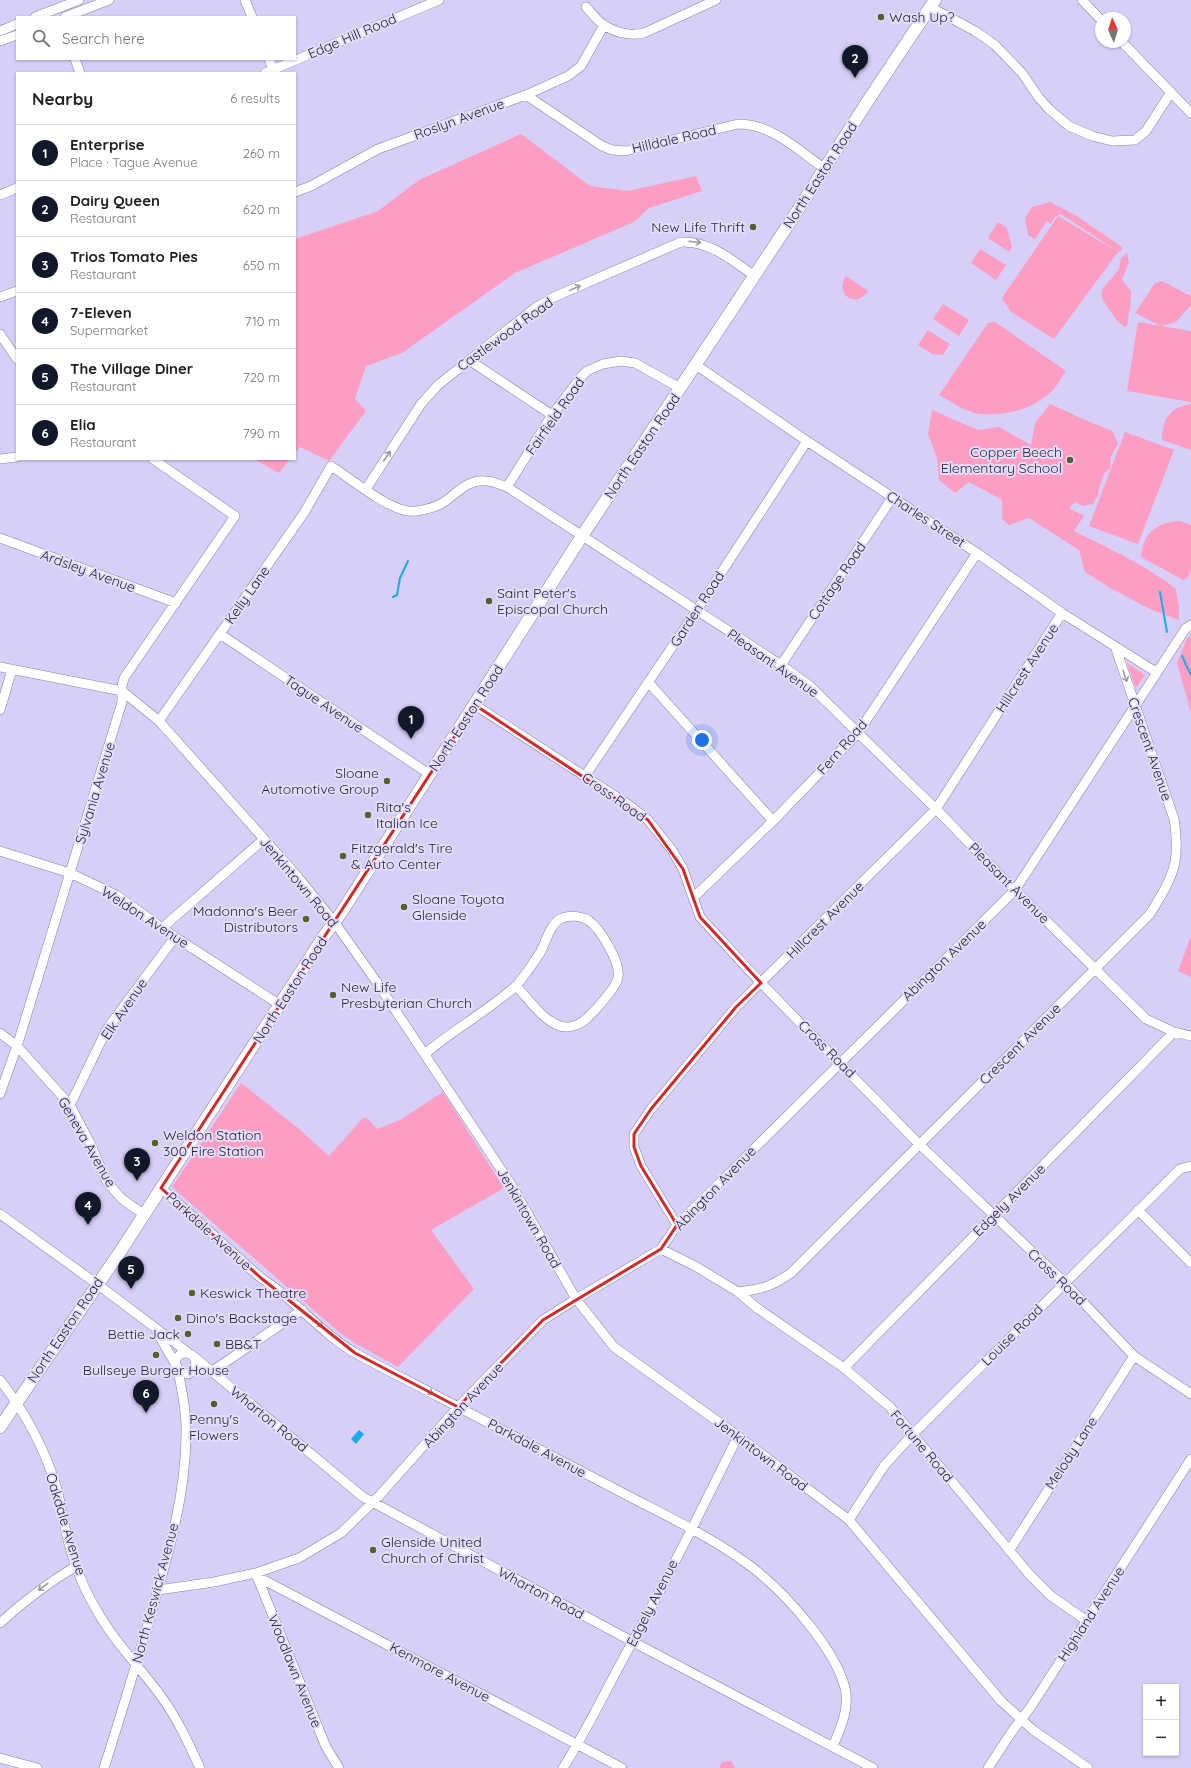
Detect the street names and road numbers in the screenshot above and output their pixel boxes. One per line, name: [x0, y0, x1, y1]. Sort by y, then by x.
street label: Edge Hill Road: [305, 9, 399, 63]
street label: Roslyn Avenue: [411, 94, 507, 144]
street label: North Easton Road: [779, 118, 861, 232]
street label: Hilldale Road: [630, 121, 718, 157]
street label: Castlewood Road: [453, 293, 557, 375]
street label: Fairfield Road: [522, 374, 588, 458]
street label: North Easton Road: [600, 390, 684, 502]
street label: Charles Street: [883, 487, 969, 551]
street label: Cottage Road: [804, 538, 870, 624]
street label: Ardsley Avenue: [38, 545, 138, 597]
street label: Kelly Lane: [220, 562, 274, 628]
street label: Garden Road: [666, 568, 728, 650]
street label: Hillcrest Avenue: [992, 620, 1063, 716]
street label: Pleasant Avenue: [724, 625, 822, 701]
street label: North Easton Road: [425, 661, 507, 775]
street label: Tague Avenue: [281, 671, 367, 737]
street label: Crescent Avenue: [1124, 695, 1176, 803]
street label: Fern Road: [813, 716, 871, 778]
street label: Sylvania Avenue: [71, 740, 119, 846]
street label: Cross Road: [578, 768, 650, 826]
street label: Jenkintown Road: [256, 833, 342, 931]
street label: Pleasant Avenue: [965, 839, 1053, 927]
street label: Hillcrest Avenue: [782, 877, 868, 963]
street label: Weldon Avenue: [98, 882, 192, 952]
street label: Abington Avenue: [898, 915, 990, 1005]
street label: North Easton Road: [249, 933, 331, 1047]
street label: Elk Avenue: [97, 975, 151, 1043]
street label: Crescent Avenue: [975, 999, 1065, 1089]
street label: Cross Road: [794, 1016, 860, 1082]
street label: Geneva Avenue: [54, 1094, 120, 1190]
street label: Abington Avenue: [670, 1142, 760, 1234]
street label: Edgely Avenue: [969, 1160, 1049, 1240]
street label: Jenkintown Road: [493, 1165, 565, 1271]
street label: Parkdale Avenue: [162, 1188, 256, 1274]
street label: Cross Road: [1024, 1245, 1090, 1309]
street label: North Easton Road: [23, 1274, 107, 1386]
street label: Louise Road: [977, 1300, 1047, 1370]
street label: Abington Avenue: [419, 1358, 507, 1451]
street label: Wharton Road: [226, 1382, 312, 1456]
street label: Fortune Road: [887, 1406, 957, 1486]
street label: Jenkintown Road: [710, 1413, 812, 1495]
street label: Melody Lane: [1041, 1413, 1101, 1493]
street label: Parkdale Avenue: [485, 1414, 589, 1482]
street label: Oakdale Avenue: [42, 1471, 90, 1577]
street label: North Keswick Avenue: [128, 1521, 182, 1665]
street label: Edgely Avenue: [622, 1556, 682, 1650]
street label: Wharton Road: [495, 1563, 587, 1623]
street label: Highland Avenue: [1054, 1563, 1128, 1665]
street label: Woodlawn Avenue: [264, 1612, 326, 1730]
street label: Kenmore Avenue: [387, 1638, 493, 1706]

